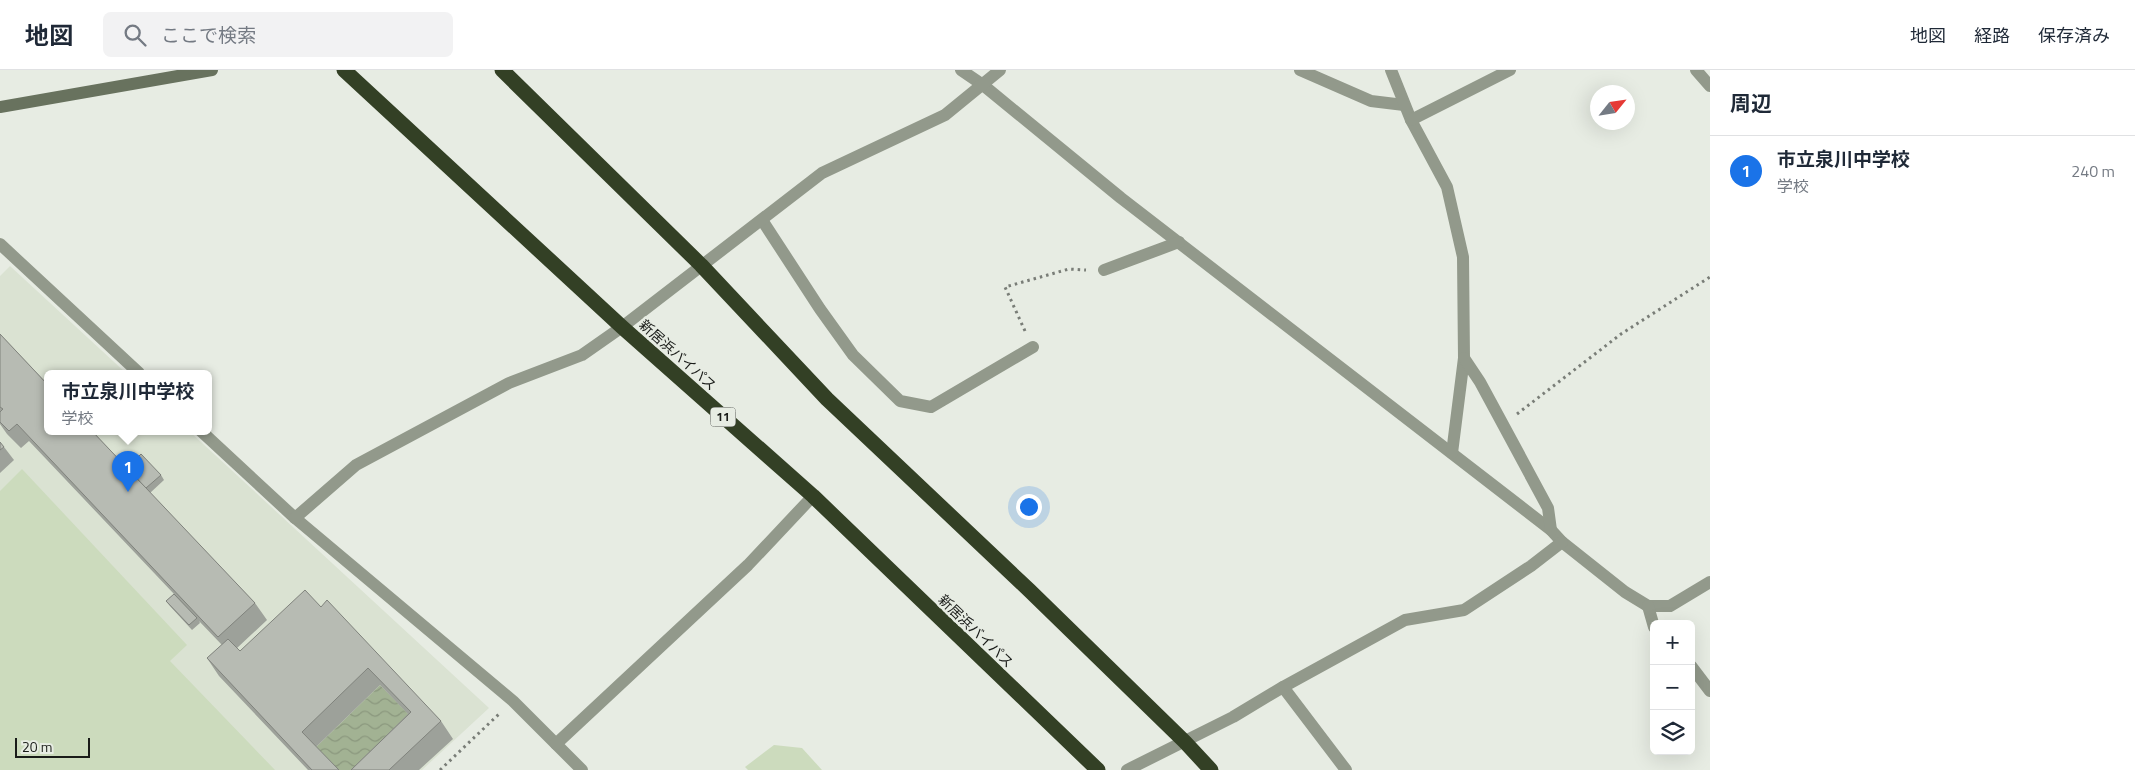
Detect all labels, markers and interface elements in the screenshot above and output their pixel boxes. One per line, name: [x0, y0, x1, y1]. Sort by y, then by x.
search box: [103, 12, 453, 57]
text: 地図: [25, 17, 73, 53]
text: ここで検索: [161, 20, 256, 49]
icon: search: [121, 21, 149, 49]
text: 地図: [1910, 22, 1946, 49]
text: 経路: [1974, 22, 2010, 49]
text: 保存済み: [2038, 22, 2110, 49]
north arrow: [1590, 85, 1635, 130]
text: 周辺: [1730, 87, 1772, 119]
text: 市立泉川中学校: [1777, 144, 1910, 173]
text: 1: [1742, 159, 1750, 183]
text: 240 m: [2071, 159, 2115, 183]
text: 学校: [1777, 174, 1809, 198]
street label: 新居浜バイパス: [635, 314, 722, 395]
popup: [44, 370, 212, 435]
text: 市立泉川中学校: [61, 376, 195, 405]
text: 学校: [61, 406, 94, 430]
road number: 11: [710, 408, 736, 427]
pin: 1: [112, 451, 144, 492]
your location: [1016, 494, 1042, 520]
street label: 新居浜バイパス: [934, 589, 1019, 672]
map controls: [1650, 620, 1695, 755]
button: +: [1650, 620, 1695, 665]
button: −: [1650, 665, 1695, 710]
button: layers: [1650, 710, 1695, 755]
scale bar: [15, 735, 90, 758]
text: 20 m: [22, 736, 52, 757]

